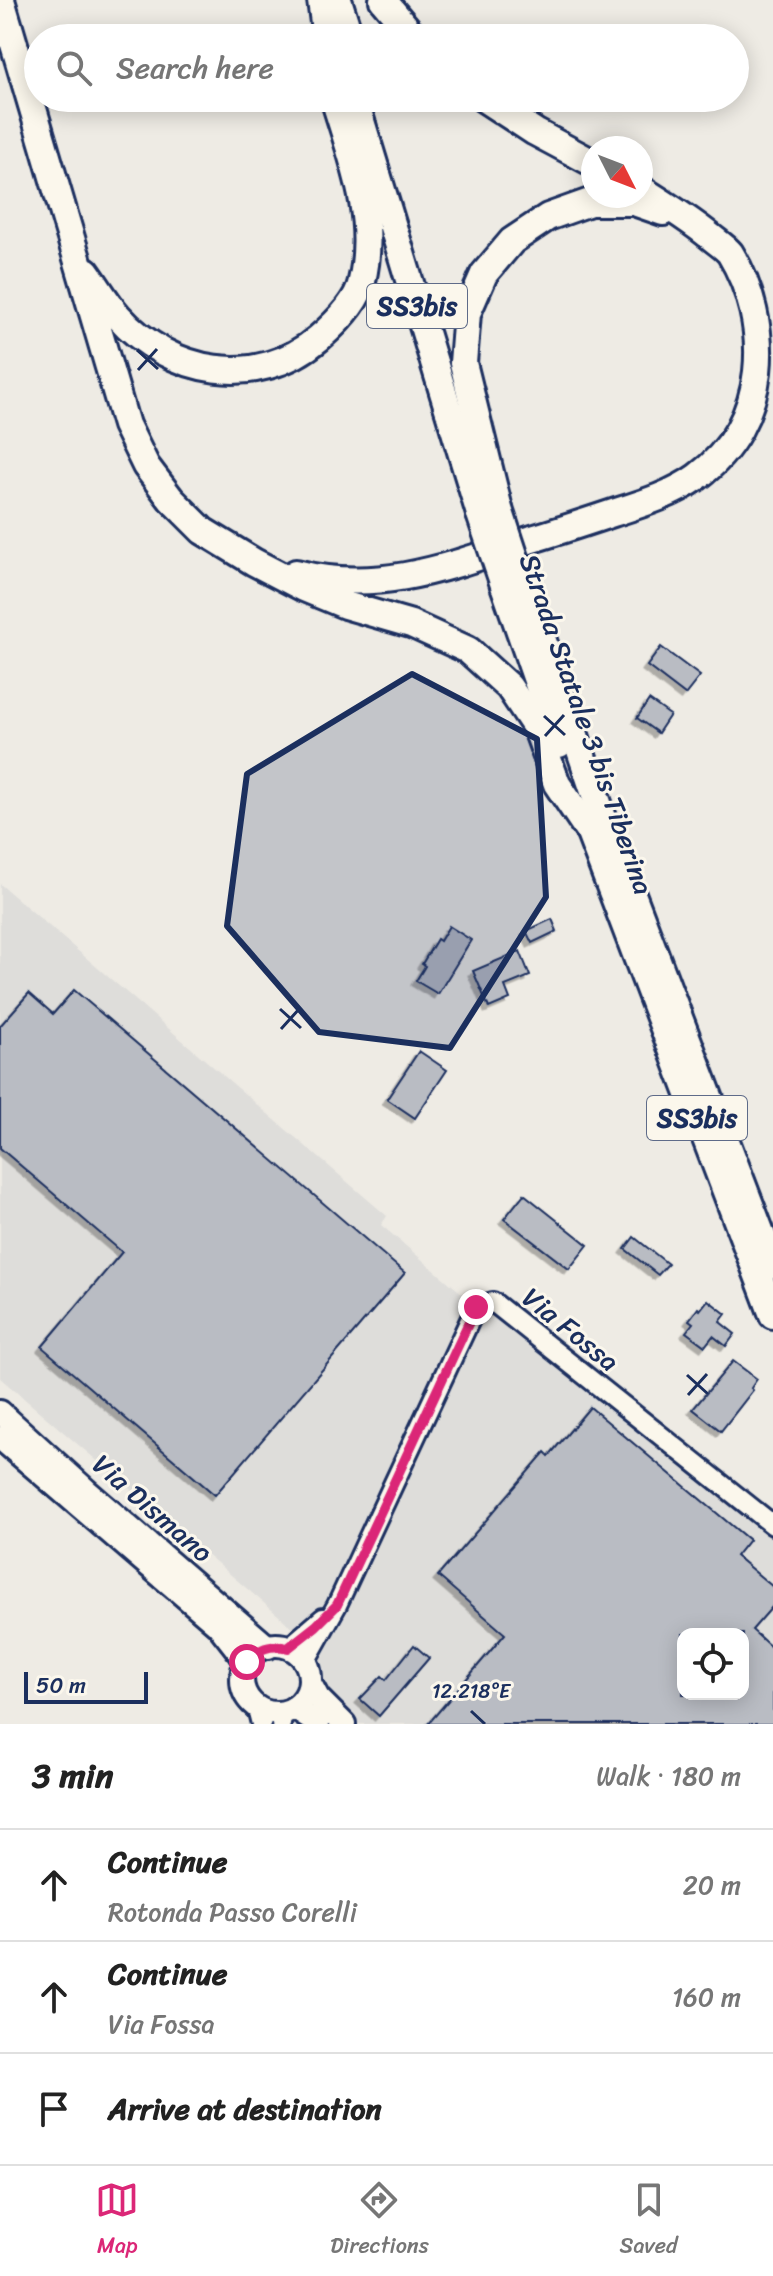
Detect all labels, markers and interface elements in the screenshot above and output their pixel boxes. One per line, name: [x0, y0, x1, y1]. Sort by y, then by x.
search box: [24, 24, 749, 112]
text: Search here: [116, 41, 274, 95]
icon: search: [52, 46, 96, 90]
north arrow: [581, 136, 653, 208]
road number: SS3bis: [367, 284, 467, 328]
street label: Strada Statale 3 bis Tiberina: [505, 547, 668, 901]
road number: SS3bis: [647, 1096, 747, 1140]
street label: Via Fossa: [511, 1274, 631, 1385]
route end: [458, 1289, 494, 1325]
street label: Via Dismano: [81, 1441, 225, 1575]
map controls: [677, 1628, 749, 1700]
button: locate: [677, 1628, 749, 1700]
route start: [229, 1644, 265, 1680]
text: 50 m: [36, 1666, 86, 1705]
scale bar: [24, 1668, 148, 1704]
text: 12.218°E: [432, 1674, 512, 1709]
text: 3 min: [32, 1746, 113, 1806]
text: Walk · 180 m: [596, 1753, 741, 1799]
text: Continue: [108, 1835, 227, 1889]
text: 20 m: [683, 1862, 741, 1908]
icon: ahead: [32, 1863, 76, 1907]
text: Rotonda Passo Corelli: [108, 1889, 357, 1935]
text: Continue: [108, 1947, 227, 2001]
text: 160 m: [672, 1974, 741, 2020]
icon: ahead: [32, 1975, 76, 2019]
text: Via Fossa: [108, 2001, 214, 2047]
text: Arrive at destination: [108, 2082, 382, 2136]
icon: arrive: [32, 2087, 76, 2131]
tab: Map: [95, 2178, 139, 2265]
tab: Directions: [330, 2178, 429, 2265]
tab: Saved: [620, 2178, 678, 2265]

